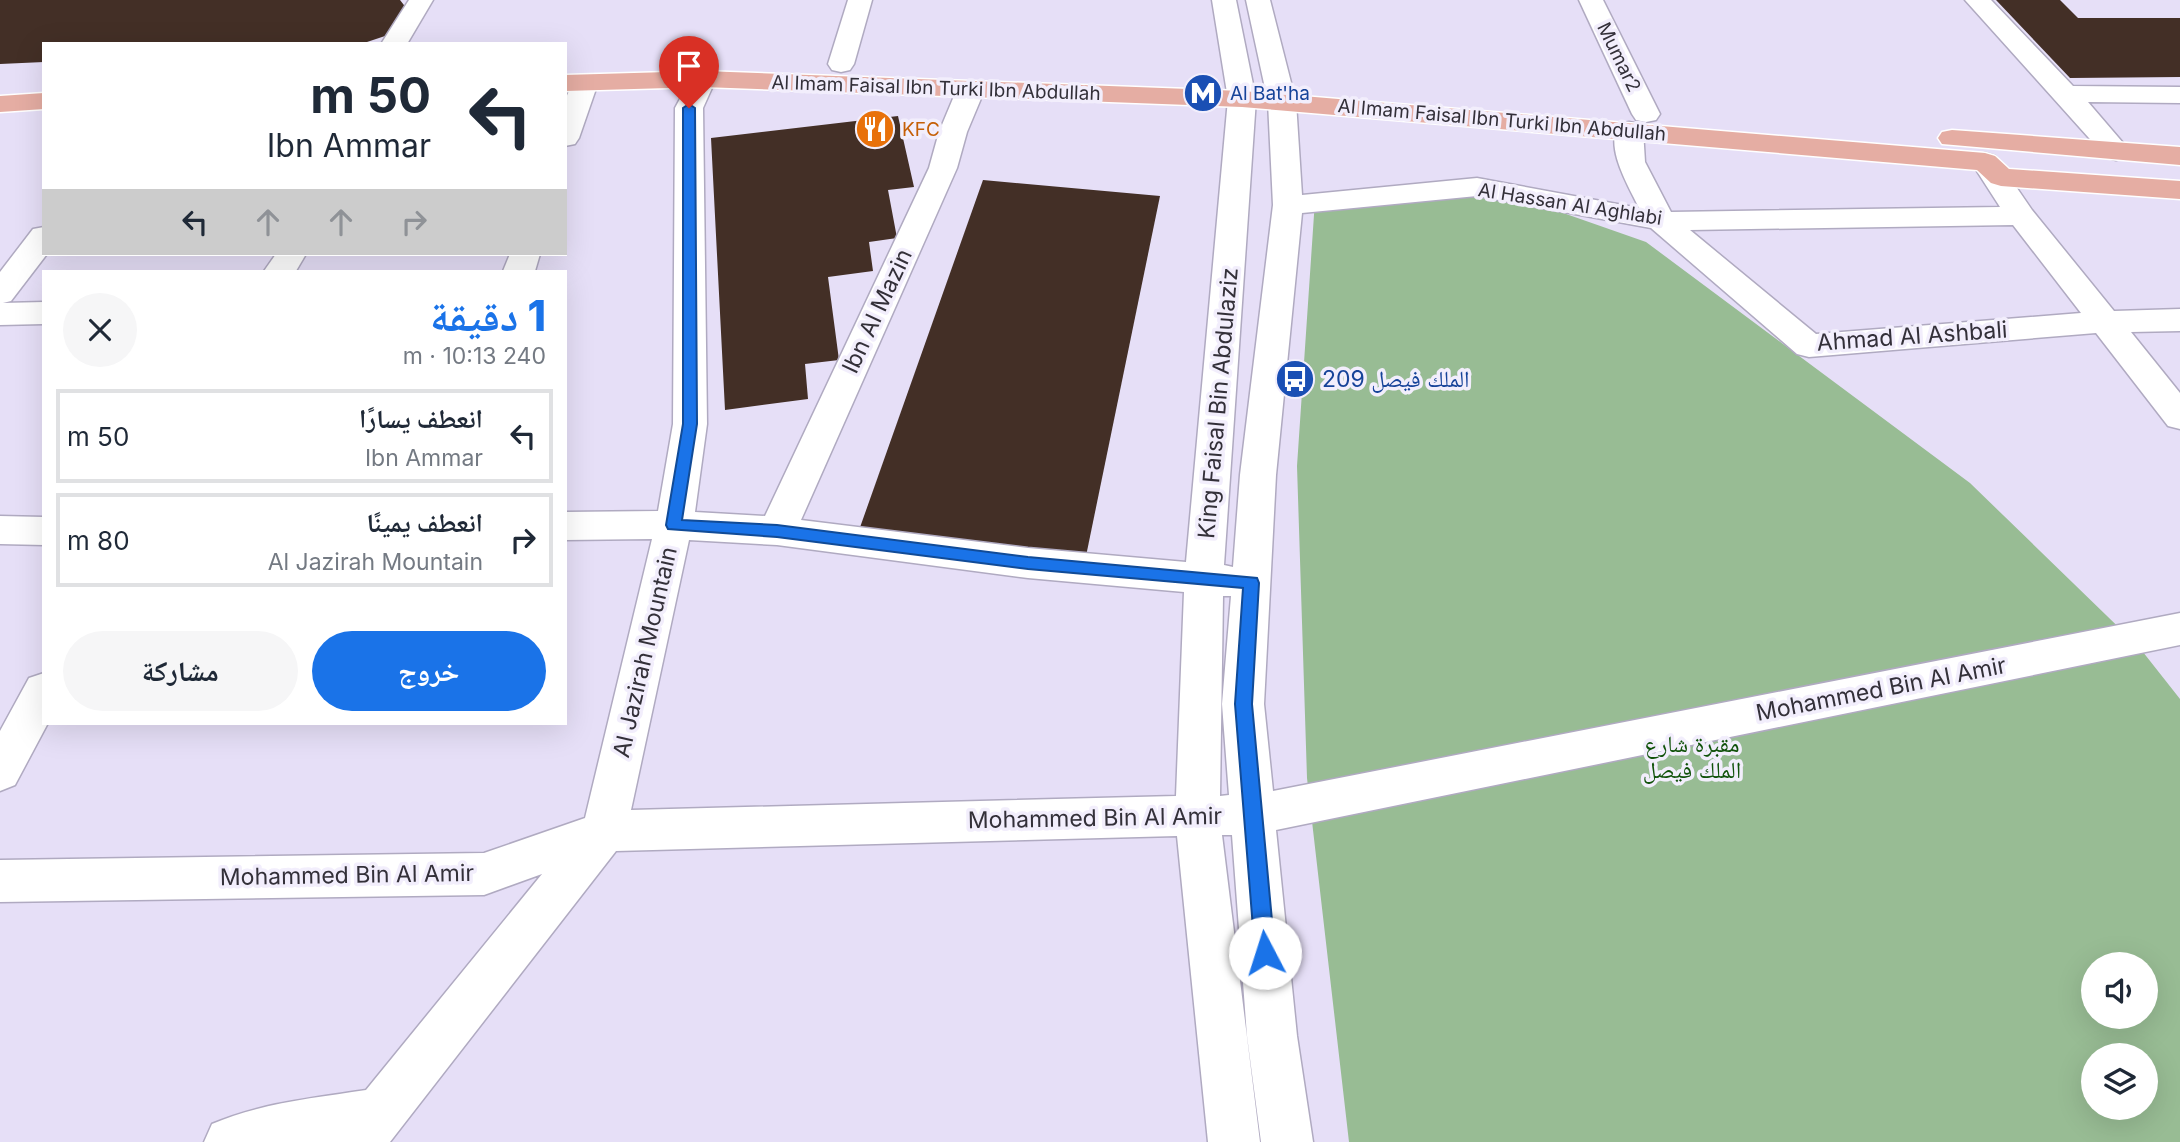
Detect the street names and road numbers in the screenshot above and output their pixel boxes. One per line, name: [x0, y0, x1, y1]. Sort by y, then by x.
street label: Mumar2: [1592, 18, 1646, 96]
street label: Al Imam Faisal Ibn Turki Ibn Abdullah: [771, 71, 1101, 105]
street label: Al Imam Faisal Ibn Turki Ibn Abdullah: [1337, 94, 1667, 146]
street label: Al Hassan Al Aghlabi: [1476, 178, 1664, 230]
street label: Ibn Al Mazin: [836, 244, 918, 378]
street label: King Faisal Bin Abdulaziz: [1192, 266, 1244, 540]
street label: Ahmad Al Ashbali: [1816, 315, 2008, 357]
street label: Al Jazirah Mountain: [607, 544, 683, 760]
street label: Mohammed Bin Al Amir: [1754, 651, 2009, 727]
street label: Mohammed Bin Al Amir: [968, 802, 1223, 834]
street label: Mohammed Bin Al Amir: [220, 859, 475, 891]

